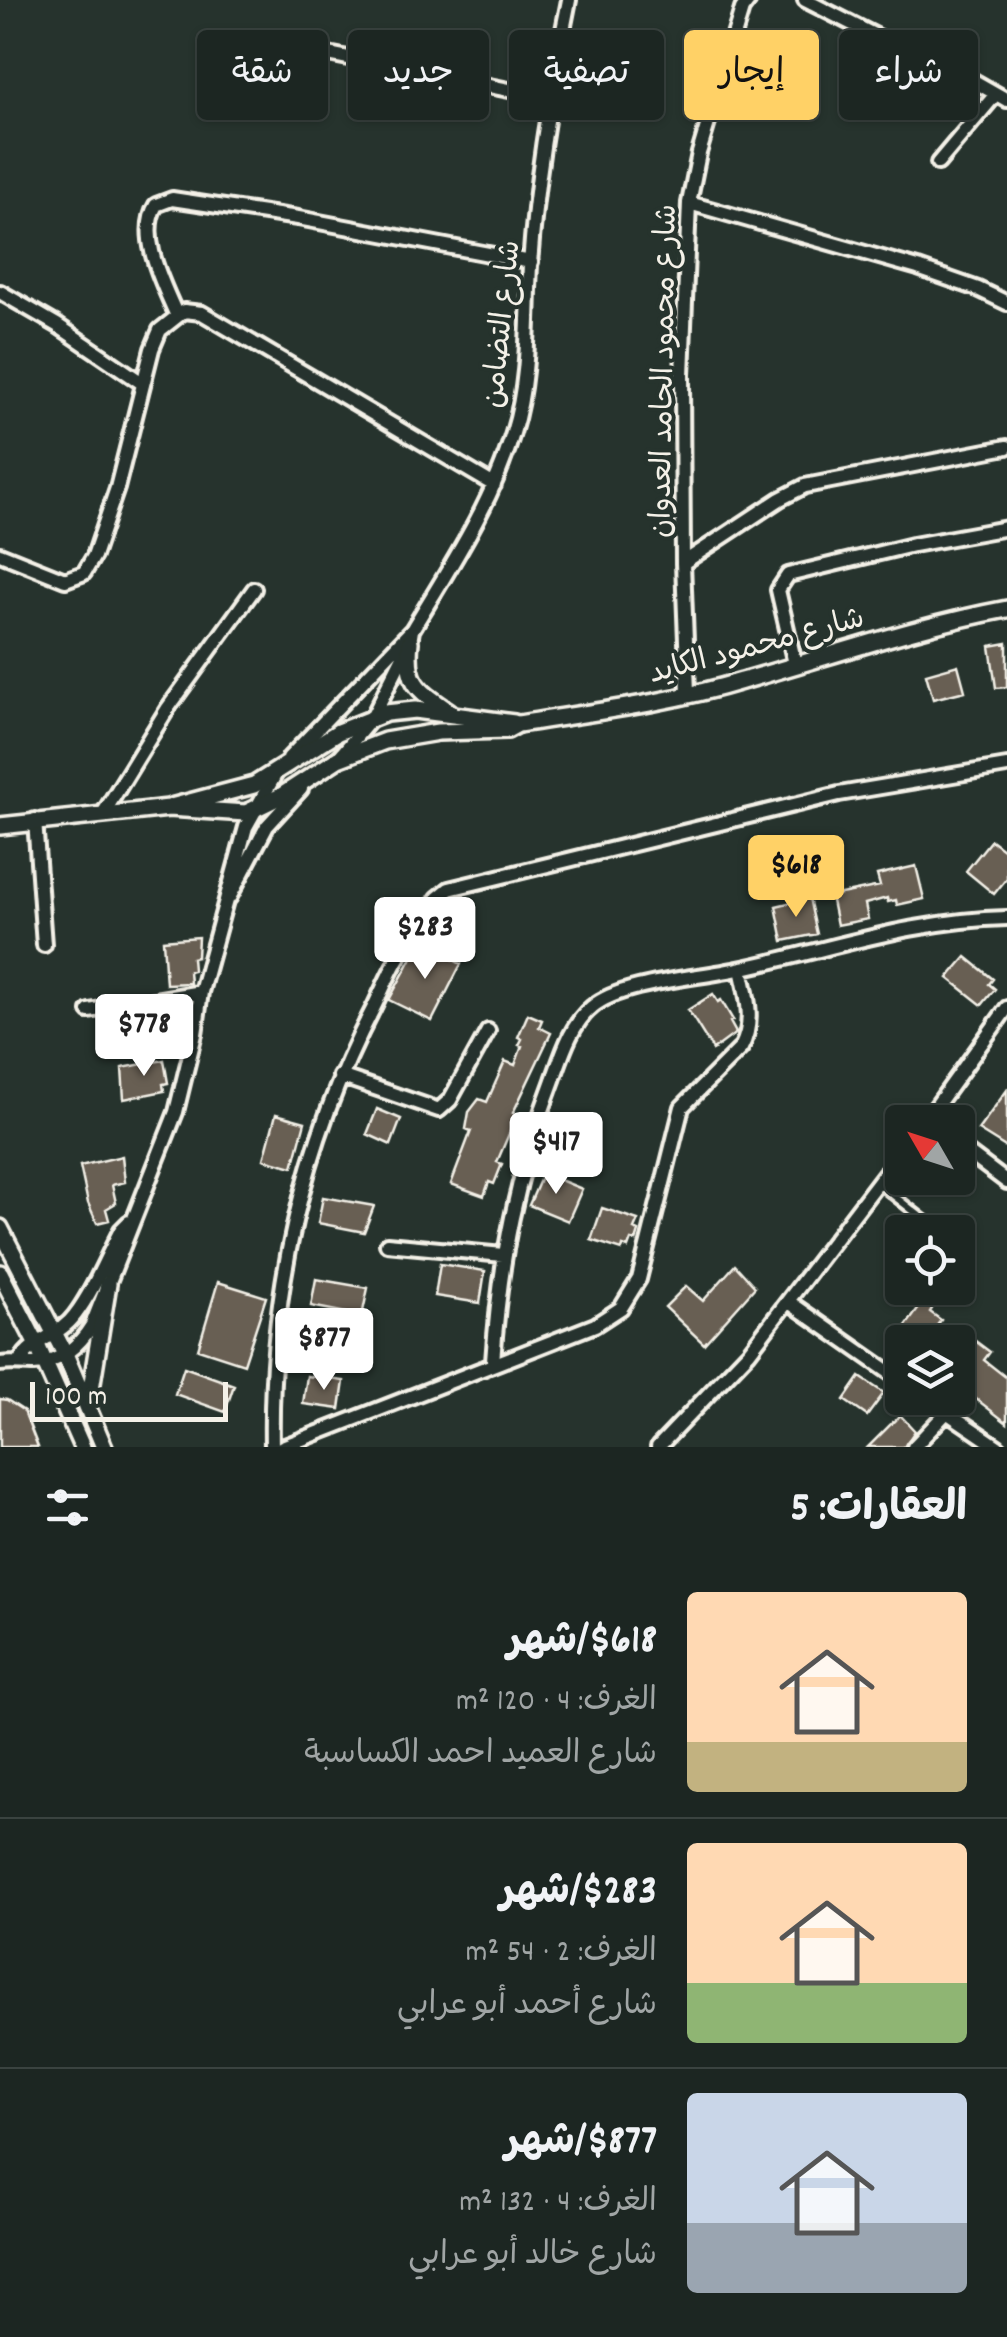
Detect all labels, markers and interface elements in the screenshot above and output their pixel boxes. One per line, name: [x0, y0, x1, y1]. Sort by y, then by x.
chip: شقة: [197, 30, 328, 120]
chip: جديد: [348, 30, 489, 120]
chip: تصفية: [509, 30, 664, 120]
chip: إيجار: [684, 30, 819, 120]
chip: شراء: [839, 30, 978, 120]
street label: شارع محمود الحامد العدوان: [642, 204, 691, 538]
street label: شارع التضامن: [474, 238, 535, 411]
street label: شارع محمود الكايد: [645, 599, 870, 698]
pin: $618: [737, 835, 855, 920]
text: $618: [770, 844, 822, 890]
pin: $283: [366, 897, 484, 982]
text: $283: [396, 906, 454, 952]
pin: $778: [85, 994, 203, 1079]
text: $778: [117, 1003, 171, 1049]
north arrow: [885, 1105, 975, 1195]
map controls: [885, 1105, 975, 1415]
pin: $417: [497, 1112, 615, 1197]
text: $417: [532, 1121, 580, 1167]
button: locate: [885, 1215, 975, 1305]
pin: $877: [265, 1308, 383, 1393]
text: $877: [297, 1317, 351, 1363]
button: layers: [885, 1325, 975, 1415]
scale bar: [30, 1377, 228, 1422]
text: 100 m: [45, 1379, 107, 1419]
icon: filters: [40, 1480, 95, 1535]
text: العقارات: 5: [790, 1481, 967, 1541]
text: $618/شهر: [507, 1613, 657, 1673]
icon: home: [767, 1632, 887, 1752]
text: الغرف: 4 · 120 m²: [456, 1680, 657, 1726]
text: شارع العميد احمد الكساسبة: [304, 1733, 657, 1779]
text: $283/شهر: [500, 1864, 657, 1924]
icon: home: [767, 1883, 887, 2003]
text: الغرف: 2 · 54 m²: [466, 1931, 657, 1977]
text: شارع أحمد أبو عرابي: [397, 1984, 657, 2030]
text: $877/شهر: [505, 2114, 657, 2174]
icon: home: [767, 2133, 887, 2253]
text: الغرف: 4 · 132 m²: [459, 2181, 657, 2227]
text: شارع خالد أبو عرابي: [408, 2234, 657, 2280]

